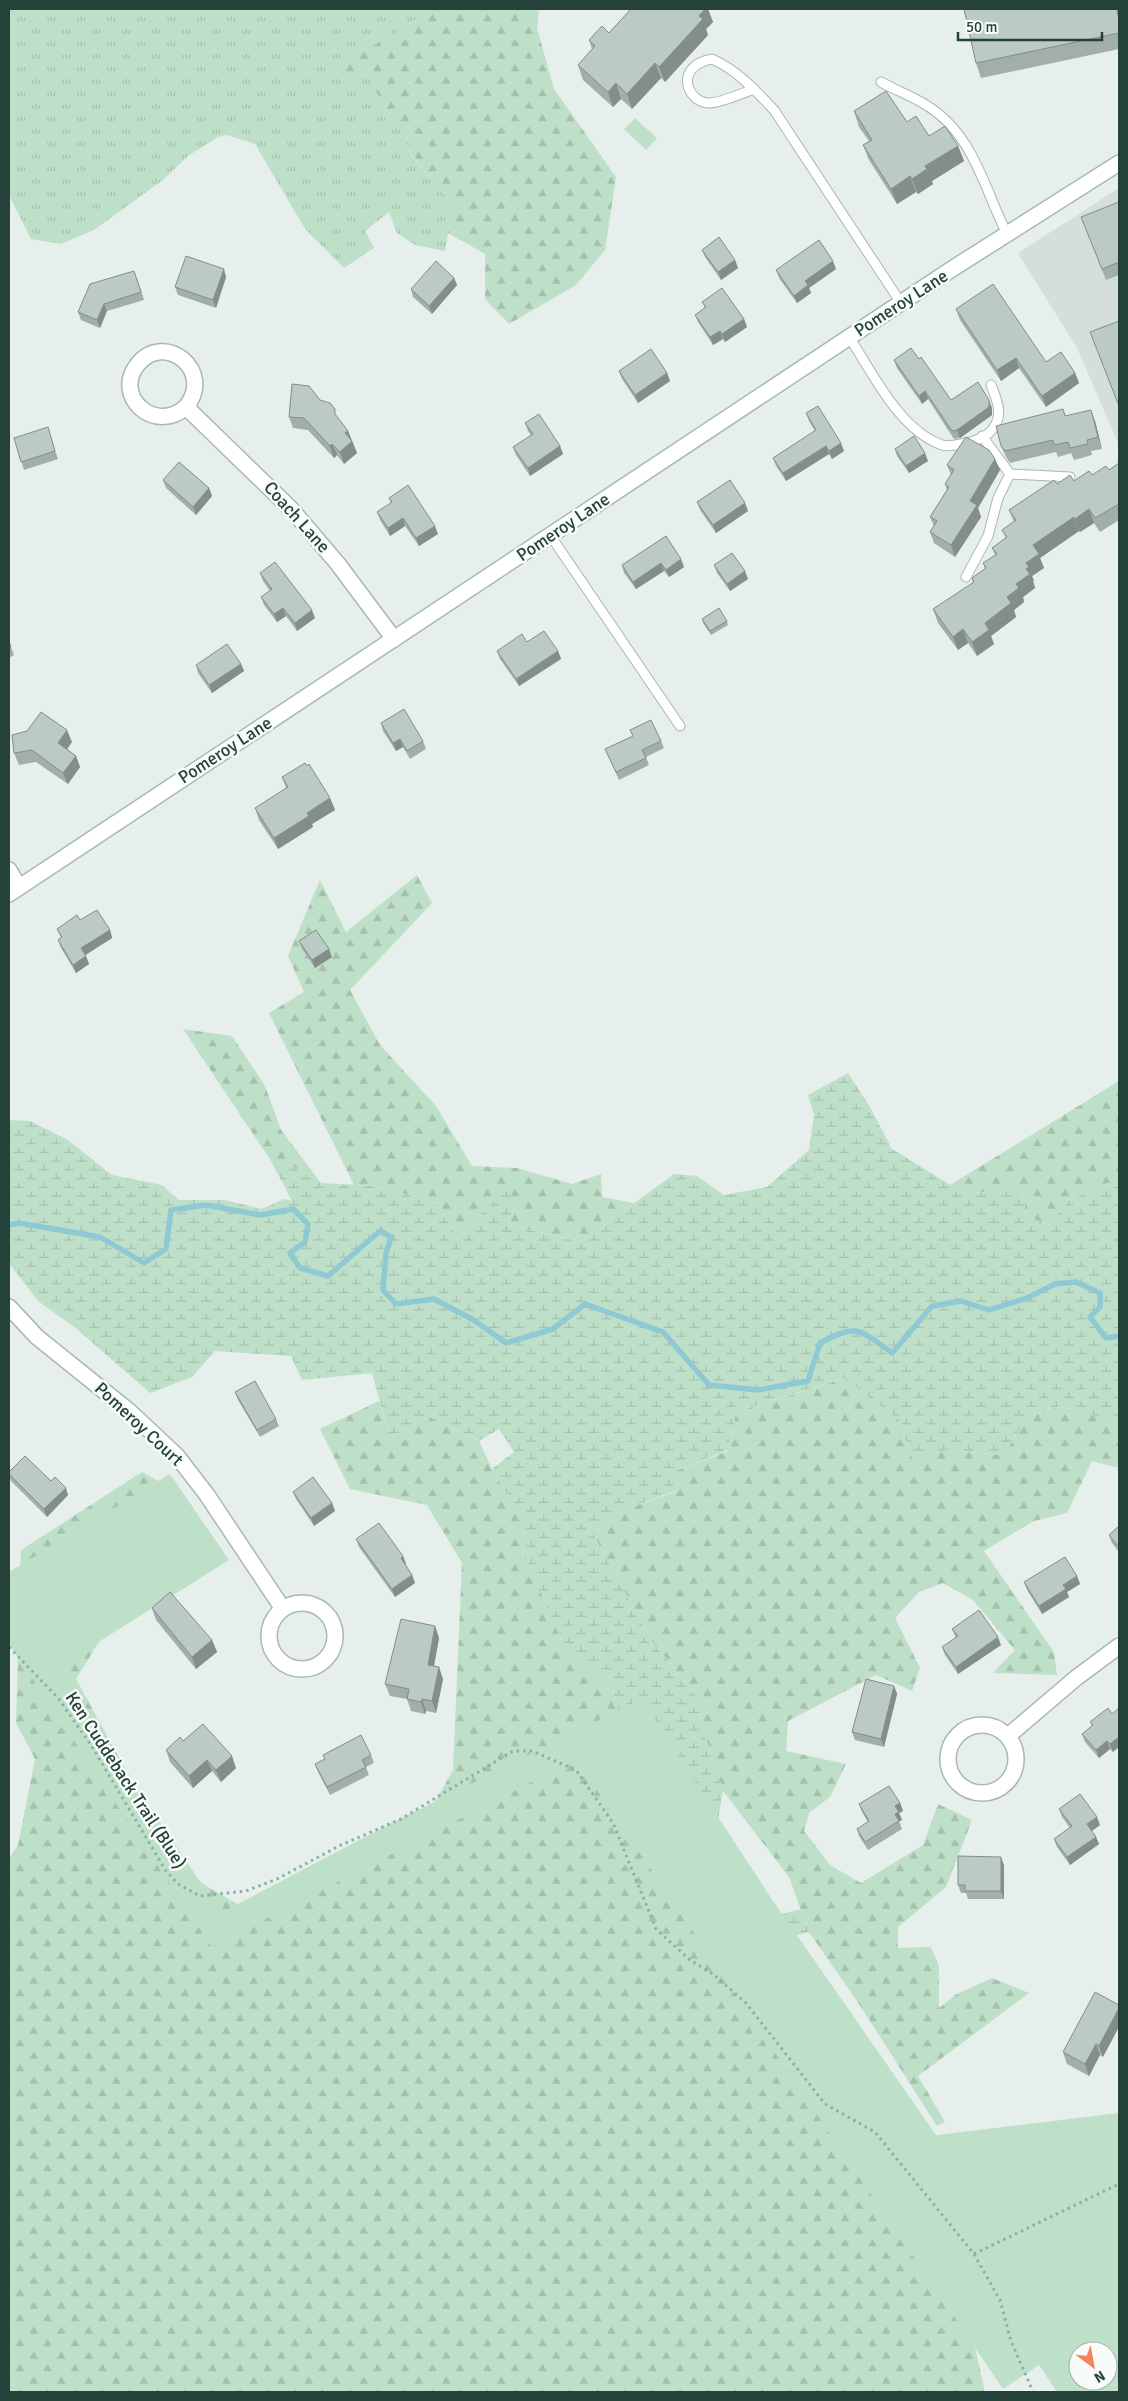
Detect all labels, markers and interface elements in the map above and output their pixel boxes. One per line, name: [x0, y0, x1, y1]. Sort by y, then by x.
scale bar: [958, 10, 1102, 42]
text: 50 m: [966, 18, 997, 36]
street label: Pomeroy Lane: [850, 265, 952, 341]
street label: Coach Lane: [259, 477, 335, 557]
street label: Pomeroy Lane: [512, 488, 614, 566]
street label: Pomeroy Lane: [174, 712, 276, 788]
street label: Pomeroy Court: [90, 1377, 188, 1471]
street label: Ken Cuddeback Trail (Blue): [61, 1687, 191, 1873]
north arrow: [1068, 2341, 1118, 2391]
text: N: [1091, 2367, 1108, 2386]

